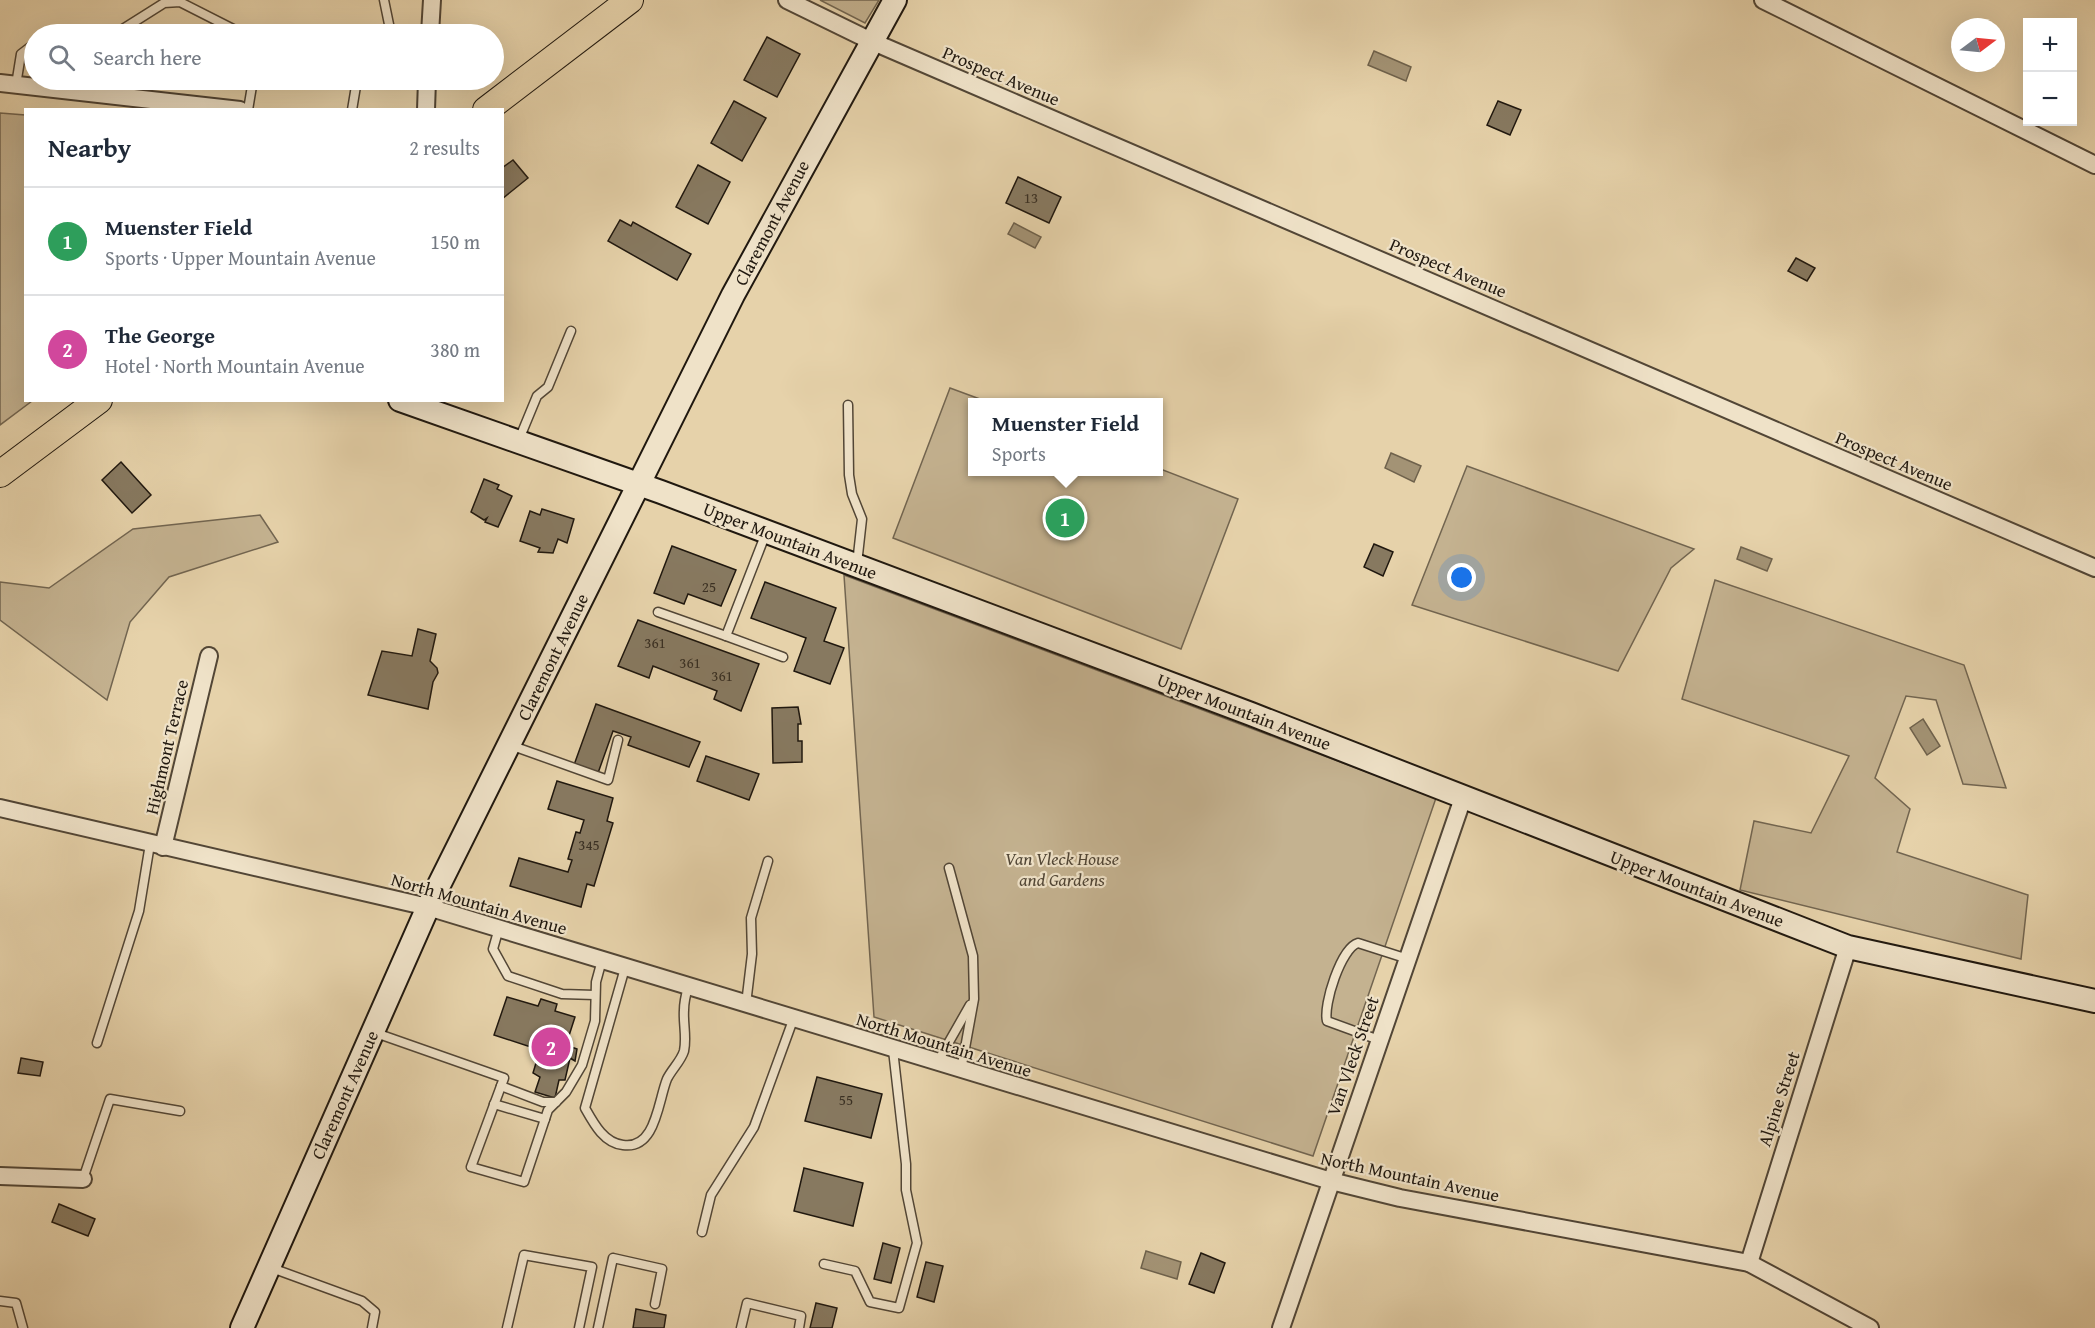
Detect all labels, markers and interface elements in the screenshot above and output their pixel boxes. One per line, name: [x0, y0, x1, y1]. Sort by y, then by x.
north arrow: [1951, 18, 2005, 72]
map controls: [2023, 18, 2077, 126]
button: +: [2023, 18, 2077, 72]
search box: [24, 24, 504, 90]
street label: Prospect Avenue: [938, 39, 1064, 112]
icon: search: [45, 41, 78, 74]
text: Search here: [93, 41, 202, 73]
button: −: [2023, 72, 2077, 126]
text: Nearby: [48, 128, 131, 167]
text: 2 results: [409, 133, 480, 162]
street label: Claremont Avenue: [727, 155, 816, 290]
house number: 13: [1024, 187, 1038, 208]
text: Muenster Field: [105, 211, 252, 243]
text: 1: [62, 227, 73, 256]
text: 150 m: [430, 227, 480, 256]
street label: Prospect Avenue: [1385, 231, 1511, 304]
text: Sports · Upper Mountain Avenue: [105, 243, 376, 272]
text: The George: [105, 319, 215, 351]
text: 2: [62, 335, 73, 364]
text: 380 m: [430, 335, 480, 364]
text: Hotel · North Mountain Avenue: [105, 351, 365, 380]
popup: [968, 398, 1163, 476]
text: Muenster Field: [992, 407, 1139, 439]
street label: Prospect Avenue: [1831, 424, 1957, 497]
text: Sports: [992, 439, 1046, 468]
street label: Upper Mountain Avenue: [699, 495, 881, 586]
pin: 1: [1046, 496, 1084, 540]
your location: [1447, 563, 1476, 592]
house number: 25: [702, 576, 716, 597]
street label: Claremont Avenue: [510, 589, 595, 725]
house number: 361: [644, 632, 666, 653]
house number: 361: [679, 652, 701, 673]
house number: 361: [711, 665, 733, 686]
street label: Upper Mountain Avenue: [1153, 666, 1335, 757]
street label: Highmont Terrace: [138, 677, 195, 817]
house number: 345: [578, 834, 600, 855]
street label: Upper Mountain Avenue: [1606, 843, 1788, 934]
park label: Van Vleck House and Gardens: [1005, 845, 1119, 893]
street label: North Mountain Avenue: [388, 865, 570, 942]
street label: Van Vleck Street: [1319, 992, 1386, 1119]
street label: North Mountain Avenue: [853, 1005, 1035, 1084]
pin: 2: [532, 1024, 570, 1070]
street label: Claremont Avenue: [304, 1026, 385, 1164]
street label: Alpine Street: [1750, 1047, 1807, 1150]
house number: 55: [839, 1089, 853, 1110]
street label: North Mountain Avenue: [1318, 1144, 1502, 1209]

